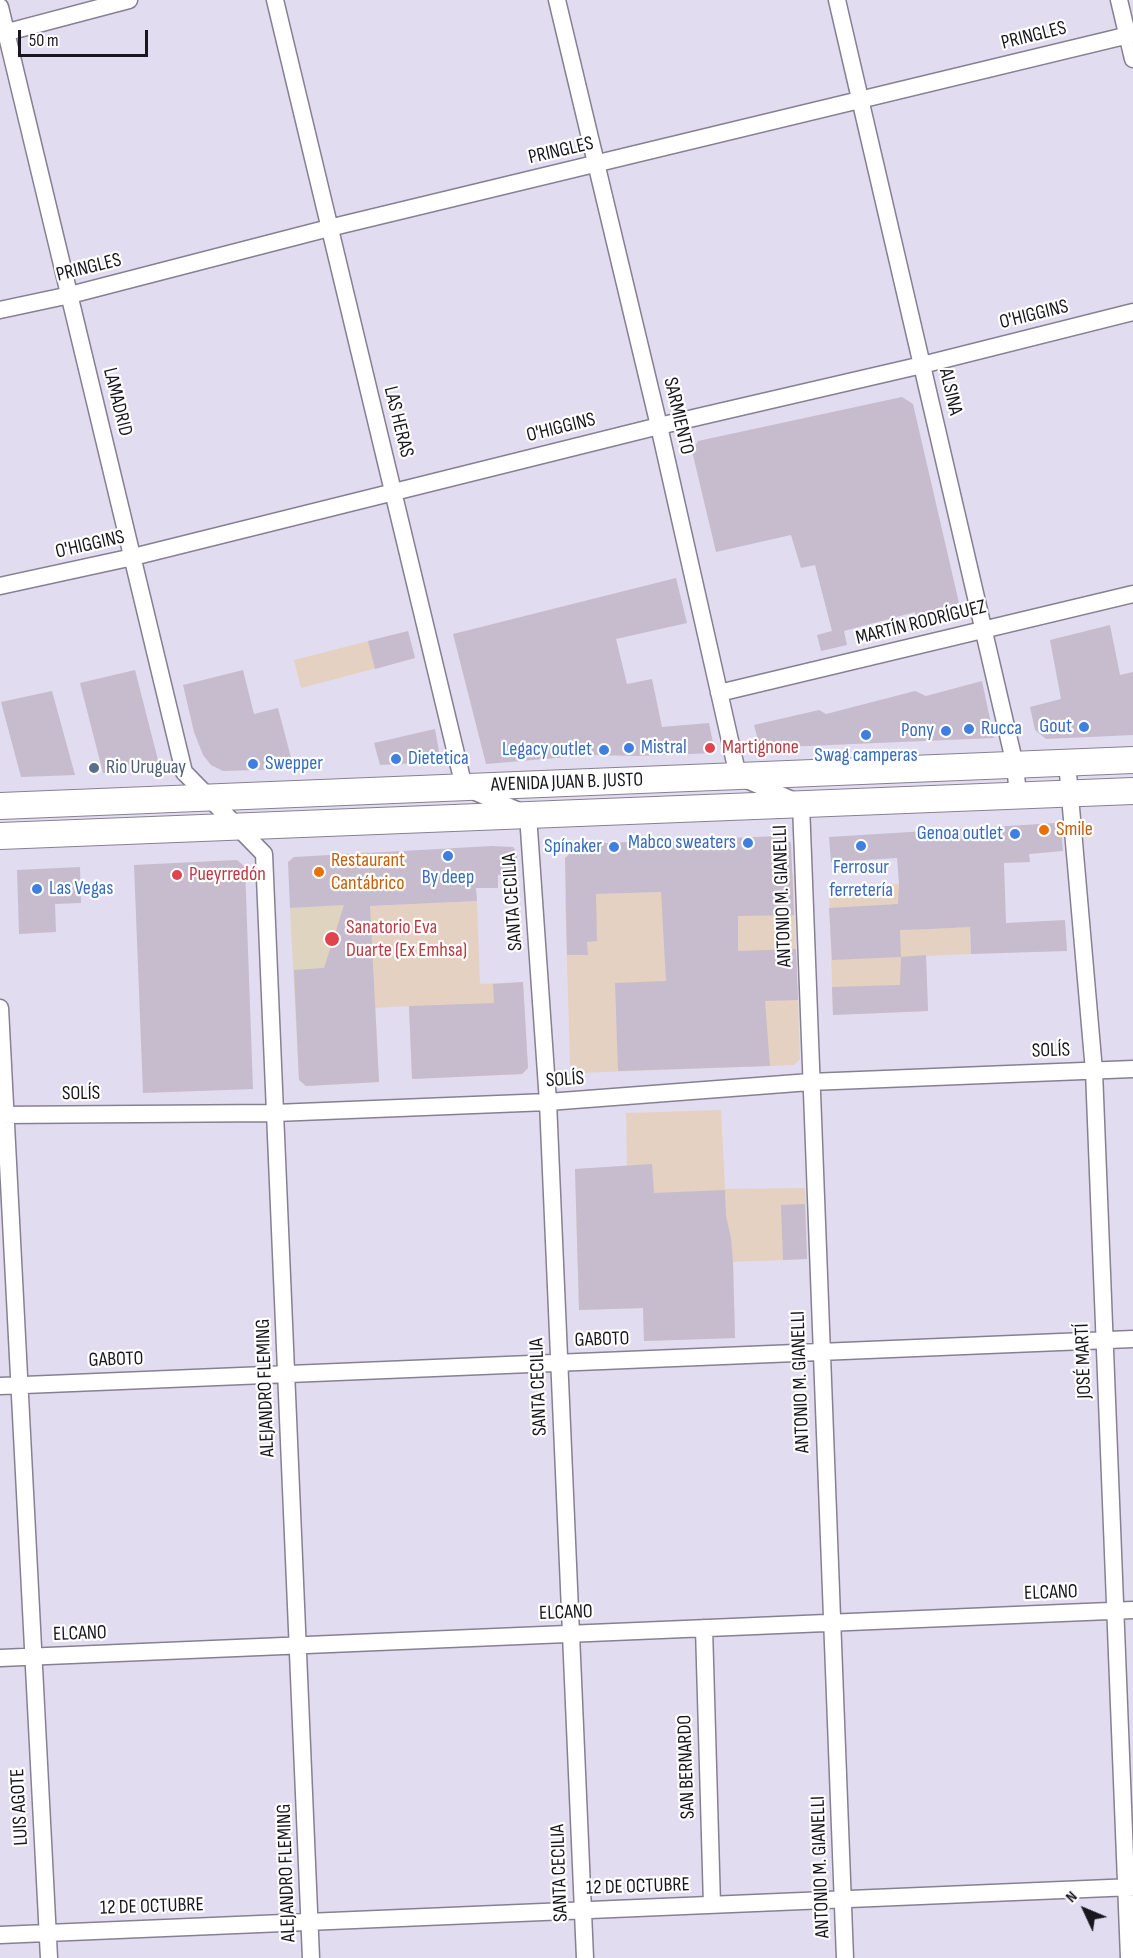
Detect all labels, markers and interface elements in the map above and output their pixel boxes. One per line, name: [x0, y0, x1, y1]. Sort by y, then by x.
street label: PRINGLES: [999, 16, 1069, 56]
scale bar: [21, 18, 152, 56]
text: 50 m: [29, 30, 59, 51]
street label: PRINGLES: [526, 132, 596, 170]
street label: PRINGLES: [54, 248, 124, 288]
street label: O'HIGGINS: [997, 295, 1071, 335]
street label: LAMADRID: [97, 365, 137, 439]
street label: ALSINA: [933, 366, 967, 418]
street label: SARMIENTO: [657, 375, 699, 457]
street label: LAS HERAS: [378, 384, 418, 460]
street label: O'HIGGINS: [524, 408, 598, 448]
street label: O'HIGGINS: [53, 525, 127, 565]
street label: MARTÍN RODRÍGUEZ: [853, 595, 989, 651]
place label: Gout: [1039, 715, 1072, 739]
place label: Rucca: [981, 717, 1022, 741]
place label: Pony: [901, 719, 934, 743]
marker: Gout: [1077, 720, 1091, 734]
marker: Rucca: [962, 722, 976, 736]
marker: Pony: [939, 724, 953, 738]
marker: Swag camperas: [859, 728, 873, 742]
place label: Mistral: [641, 736, 687, 760]
place label: Martignone: [722, 736, 799, 760]
place label: Legacy outlet: [502, 738, 592, 762]
marker: Mistral: [622, 741, 636, 755]
marker: Martignone: [703, 741, 717, 755]
marker: Legacy outlet: [597, 743, 611, 757]
place label: Swag camperas: [814, 744, 918, 768]
place label: Dietetica: [408, 747, 469, 771]
place label: Swepper: [265, 752, 323, 776]
marker: Dietetica: [389, 752, 403, 766]
place label: Rio Uruguay: [106, 756, 186, 780]
marker: Swepper: [246, 757, 260, 771]
marker: Rio Uruguay: [87, 761, 101, 775]
street label: AVENIDA JUAN B. JUSTO: [491, 768, 643, 798]
place label: Smile: [1056, 818, 1093, 842]
place label: Genoa outlet: [917, 822, 1003, 846]
marker: Smile: [1037, 823, 1051, 837]
street label: ANTONIO M. GIANELLI: [769, 824, 797, 968]
marker: Genoa outlet: [1008, 827, 1022, 841]
place label: Mabco sweaters: [628, 831, 736, 855]
place label: Spínaker: [544, 835, 602, 859]
marker: Mabco sweaters: [741, 836, 755, 850]
marker: Ferrosur ferretería: [854, 839, 868, 853]
marker: Spínaker: [607, 840, 621, 854]
place label: Restaurant Cantábrico: [331, 849, 405, 896]
marker: By deep: [441, 849, 455, 863]
street label: SANTA CECILIA: [498, 852, 528, 952]
place label: Ferrosur ferretería: [829, 856, 893, 903]
place label: Pueyrredón: [189, 863, 266, 887]
marker: Restaurant Cantábrico: [312, 865, 326, 879]
place label: By deep: [422, 866, 474, 890]
marker: Pueyrredón: [170, 868, 184, 882]
place label: Las Vegas: [49, 877, 113, 901]
marker: Las Vegas: [30, 882, 44, 896]
place label: Sanatorio Eva Duarte (Ex Emhsa): [346, 916, 467, 963]
marker: Sanatorio Eva Duarte (Ex Emhsa): [323, 930, 341, 948]
street label: SOLÍS: [1031, 1038, 1071, 1064]
street label: SOLÍS: [545, 1067, 585, 1093]
street label: SOLÍS: [62, 1082, 100, 1106]
street label: ANTONIO M. GIANELLI: [787, 1310, 815, 1454]
street label: ALEJANDRO FLEMING: [252, 1318, 280, 1458]
street label: JOSÉ MARTÍ: [1071, 1323, 1097, 1399]
street label: GABOTO: [574, 1327, 630, 1353]
street label: SANTA CECILIA: [525, 1338, 553, 1436]
street label: GABOTO: [88, 1347, 144, 1373]
street label: ELCANO: [1024, 1580, 1078, 1606]
street label: ELCANO: [539, 1600, 593, 1626]
street label: ELCANO: [53, 1621, 107, 1647]
street label: SAN BERNARDO: [673, 1714, 701, 1820]
street label: LUIS AGOTE: [6, 1768, 34, 1846]
street label: ANTONIO M. GIANELLI: [807, 1795, 835, 1939]
street label: ALEJANDRO FLEMING: [273, 1803, 301, 1943]
street label: SANTA CECILIA: [546, 1824, 574, 1922]
street label: 12 DE OCTUBRE: [586, 1873, 690, 1901]
north arrow: [1055, 1880, 1115, 1940]
text: N: [1062, 1887, 1081, 1907]
street label: 12 DE OCTUBRE: [100, 1893, 204, 1921]

